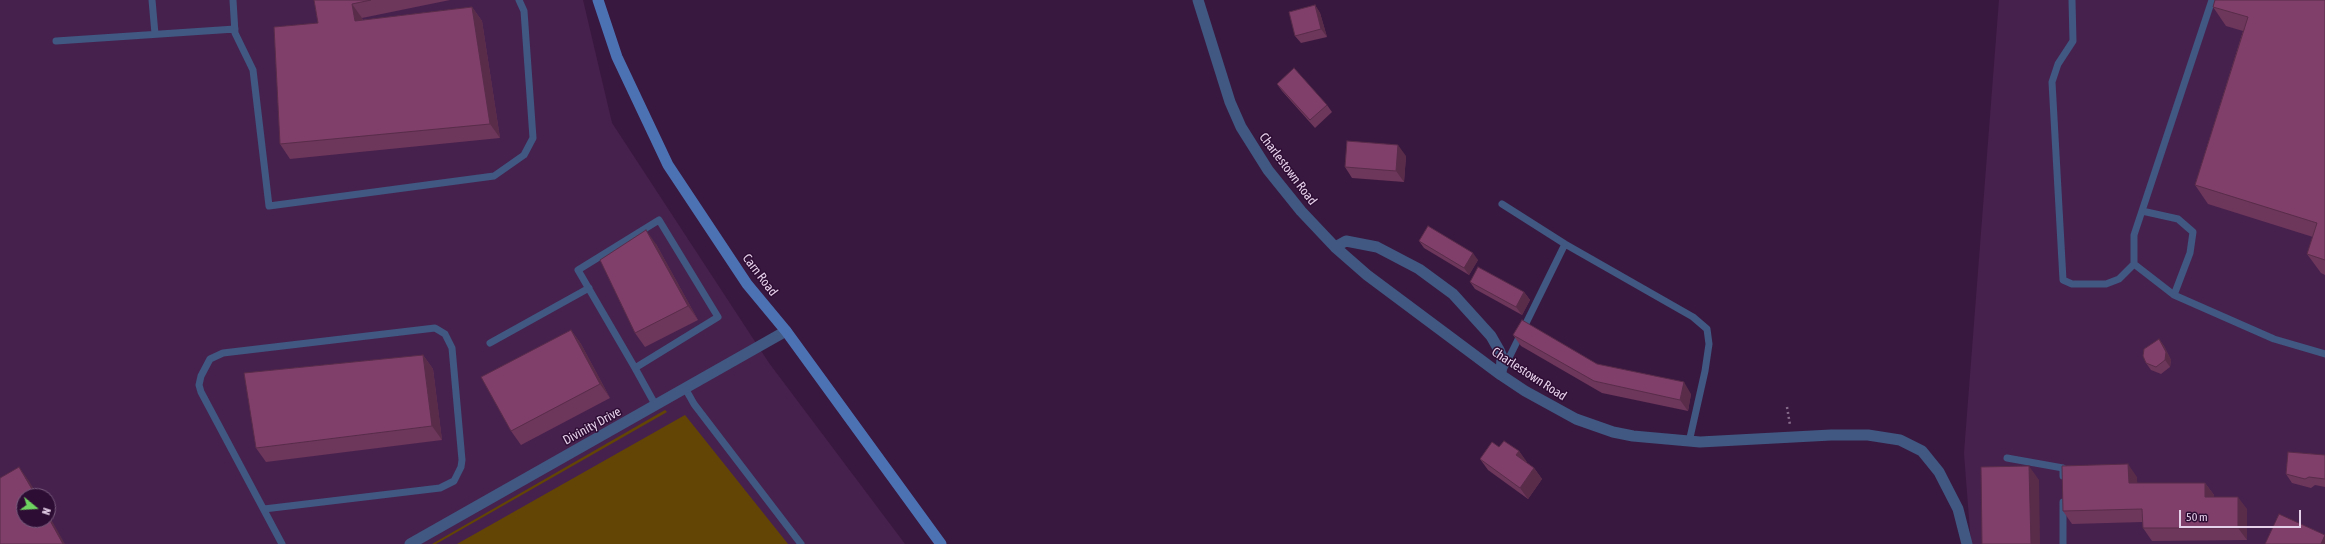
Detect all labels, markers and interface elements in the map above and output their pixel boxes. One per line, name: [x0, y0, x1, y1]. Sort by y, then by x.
street label: Charlestown Road: [1256, 130, 1320, 208]
street label: Carn Road: [739, 251, 781, 299]
street label: Charlestown Road: [1489, 344, 1569, 404]
street label: Divinity Drive: [560, 404, 624, 448]
north arrow: [16, 488, 56, 528]
scale bar: [2181, 502, 2303, 528]
text: N: [40, 506, 53, 516]
text: 50 m: [2186, 510, 2208, 524]

